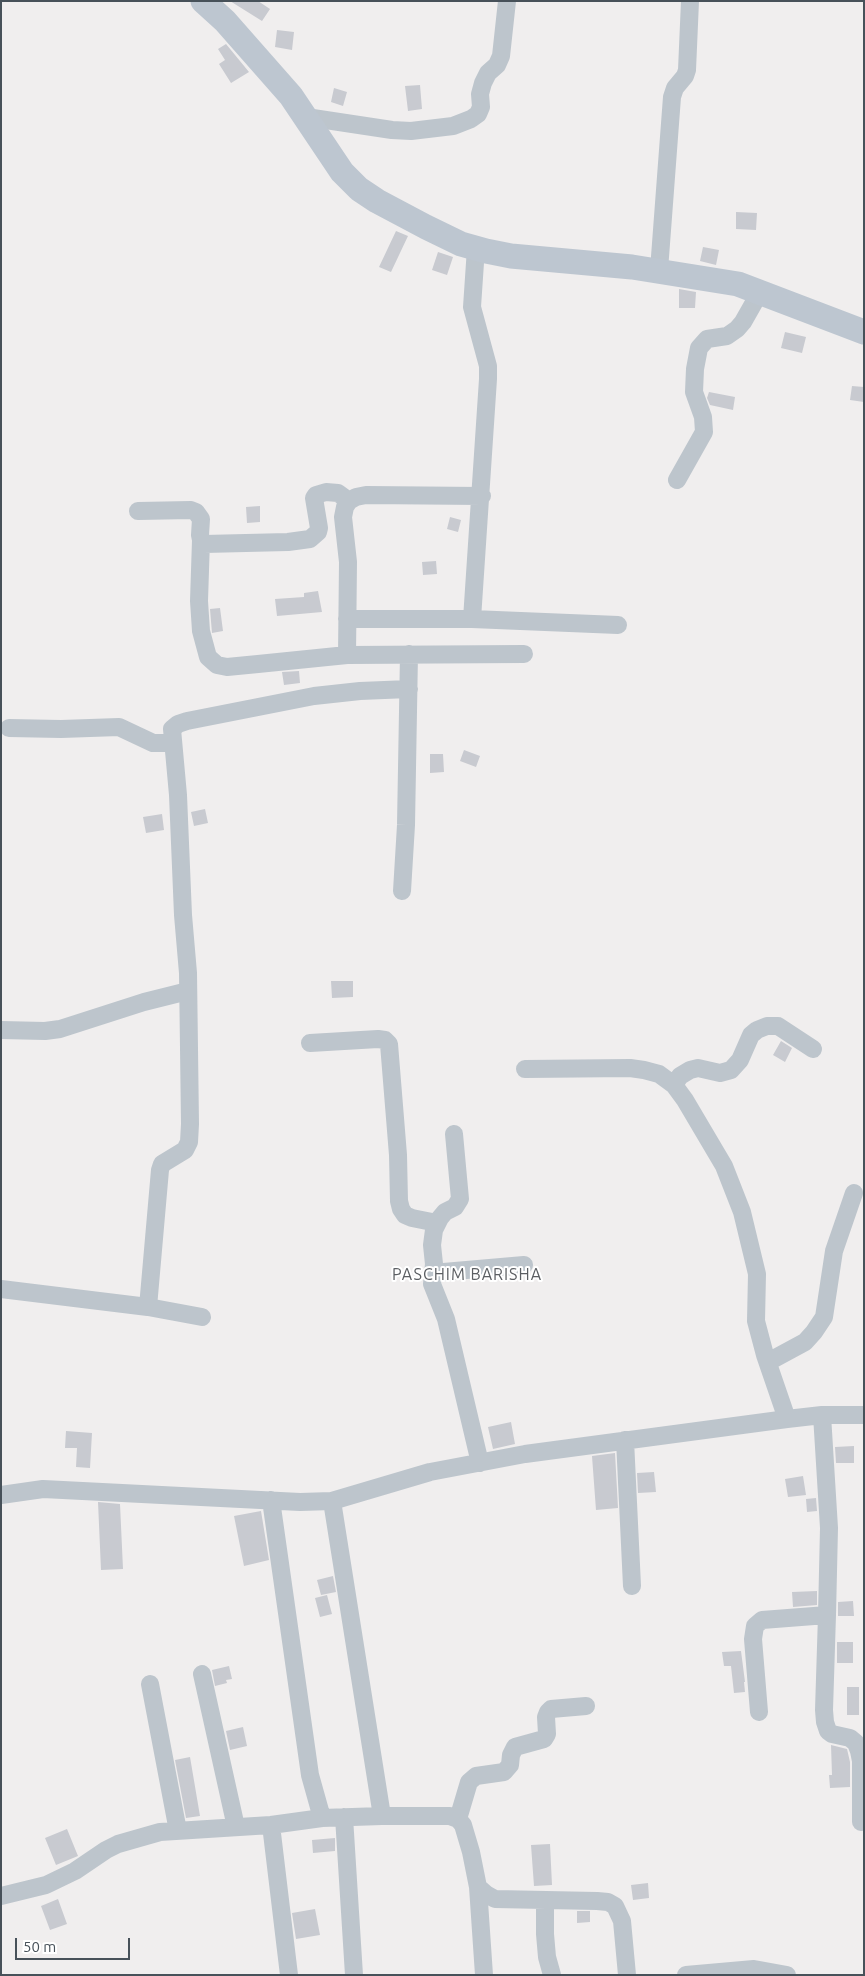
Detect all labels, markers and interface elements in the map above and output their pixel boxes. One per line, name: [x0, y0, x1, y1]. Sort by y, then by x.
district label: PASCHIM BARISHA: [390, 1265, 544, 1285]
scale bar: [18, 1928, 132, 1960]
text: 50 m: [23, 1938, 56, 1955]

